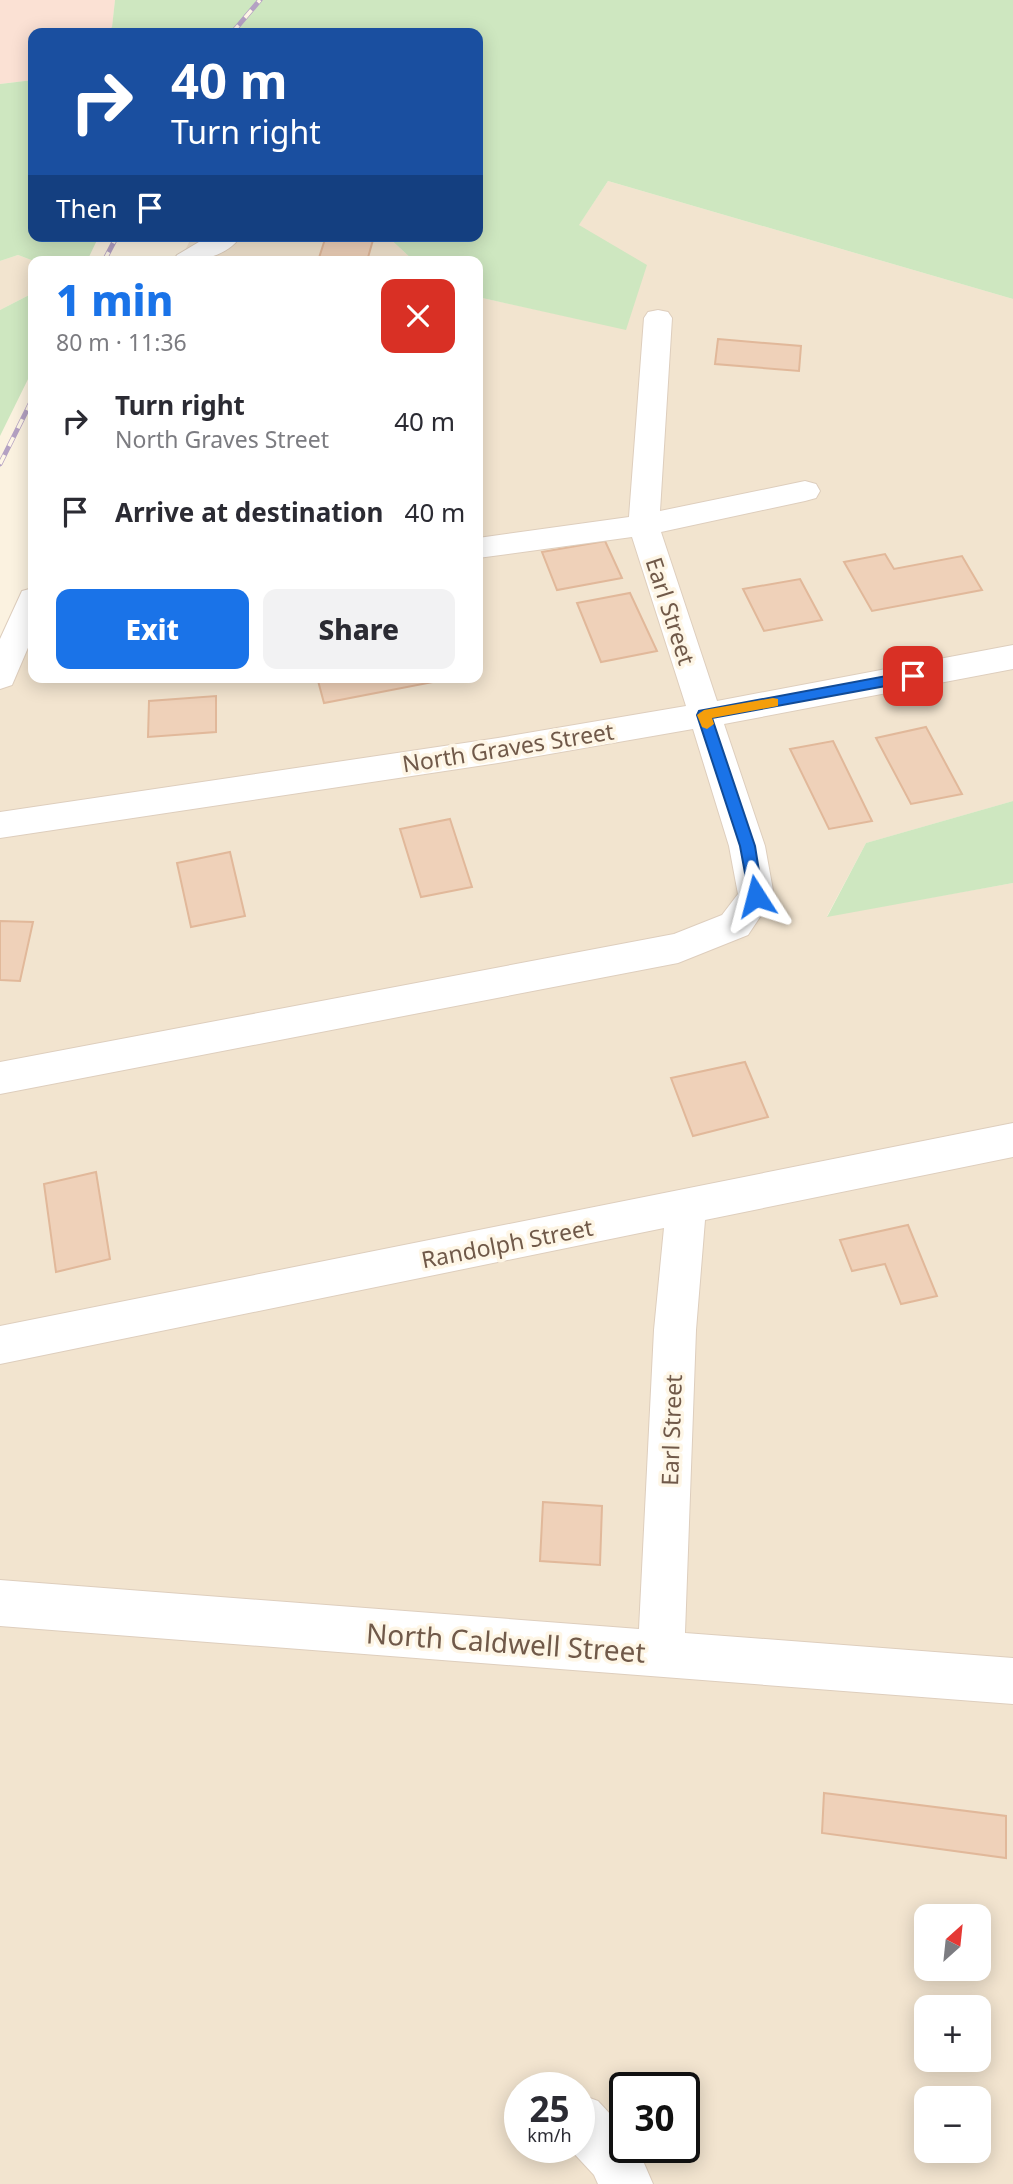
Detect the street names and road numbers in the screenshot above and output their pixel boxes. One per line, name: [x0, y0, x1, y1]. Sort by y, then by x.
street label: Earl Street: [639, 553, 703, 669]
street label: North Graves Street: [400, 714, 616, 780]
street label: Randolph Street: [419, 1211, 595, 1275]
street label: Earl Street: [653, 1374, 689, 1486]
street label: North Caldwell Street: [365, 1613, 647, 1671]

